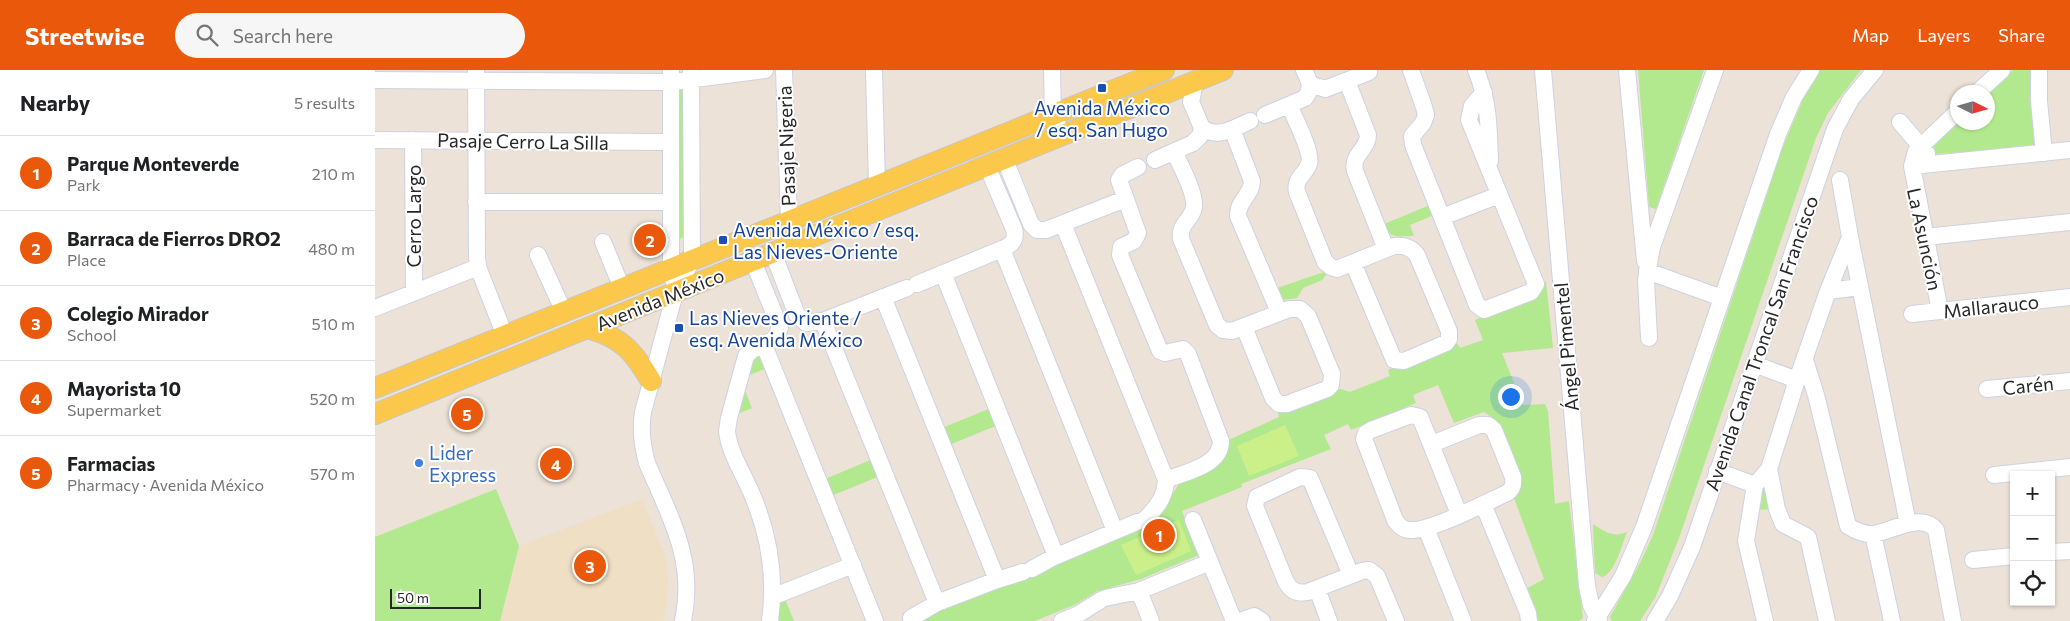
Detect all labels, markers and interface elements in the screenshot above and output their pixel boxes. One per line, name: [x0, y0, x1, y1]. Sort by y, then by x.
search box: [175, 13, 525, 58]
text: Streetwise: [25, 21, 145, 50]
icon: search: [193, 21, 221, 49]
text: Search here: [233, 24, 333, 47]
text: Map: [1852, 24, 1889, 46]
text: Layers: [1917, 24, 1970, 46]
text: Share: [1998, 24, 2045, 46]
marker: Avenida México / esq. San Hugo: [1096, 82, 1108, 94]
street label: Pasaje Nigeria: [772, 85, 800, 207]
north arrow: [1950, 85, 1995, 130]
text: Nearby: [20, 90, 90, 115]
text: 5 results: [294, 93, 355, 112]
place label: Avenida México / esq. San Hugo: [1034, 96, 1170, 141]
street label: Pasaje Cerro La Silla: [437, 128, 609, 154]
text: Parque Monteverde: [67, 152, 239, 175]
text: 1: [32, 164, 40, 183]
text: 210 m: [312, 164, 355, 183]
street label: Cerro Largo: [402, 165, 425, 267]
text: Park: [67, 175, 100, 194]
street label: La Asunción: [1903, 186, 1947, 292]
street label: Avenida Canal Troncal San Francisco: [1700, 193, 1822, 493]
place label: Avenida México / esq. Las Nieves-Oriente: [733, 218, 919, 263]
pin: 2: [634, 221, 666, 259]
text: Barraca de Fierros DRO2: [67, 227, 281, 250]
marker: Avenida México / esq. Las Nieves-Oriente: [717, 234, 729, 246]
text: 2: [31, 239, 41, 258]
text: 480 m: [308, 239, 355, 258]
text: Place: [67, 250, 106, 269]
street label: Avenida México: [593, 263, 727, 335]
street label: Ángel Pimentel: [1549, 282, 1583, 412]
street label: Mallarauco: [1942, 290, 2040, 322]
text: Colegio Mirador: [67, 302, 209, 325]
place label: Las Nieves Oriente / esq. Avenida México: [689, 306, 863, 351]
text: 3: [31, 314, 41, 333]
text: 510 m: [312, 314, 355, 333]
marker: Las Nieves Oriente / esq. Avenida México: [673, 322, 685, 334]
text: School: [67, 325, 117, 344]
street label: Carén: [2001, 371, 2055, 399]
text: Mayorista 10: [67, 377, 181, 400]
your location: [1498, 384, 1524, 410]
text: 4: [31, 389, 41, 408]
text: 520 m: [310, 389, 355, 408]
pin: 5: [451, 395, 483, 433]
text: Supermarket: [67, 400, 162, 419]
place label: Lider Express: [429, 441, 496, 486]
pin: 4: [540, 445, 572, 483]
text: Farmacias: [67, 452, 155, 475]
marker: Lider Express: [413, 457, 425, 469]
text: 5: [31, 464, 41, 483]
text: 570 m: [310, 464, 355, 483]
map controls: [2010, 471, 2055, 606]
button: +: [2010, 471, 2055, 516]
text: Pharmacy · Avenida México: [67, 475, 264, 494]
pin: 1: [1143, 516, 1175, 554]
button: −: [2010, 516, 2055, 561]
pin: 3: [574, 547, 606, 585]
button: locate: [2010, 561, 2055, 606]
scale bar: [390, 586, 481, 609]
text: 50 m: [397, 589, 429, 606]

